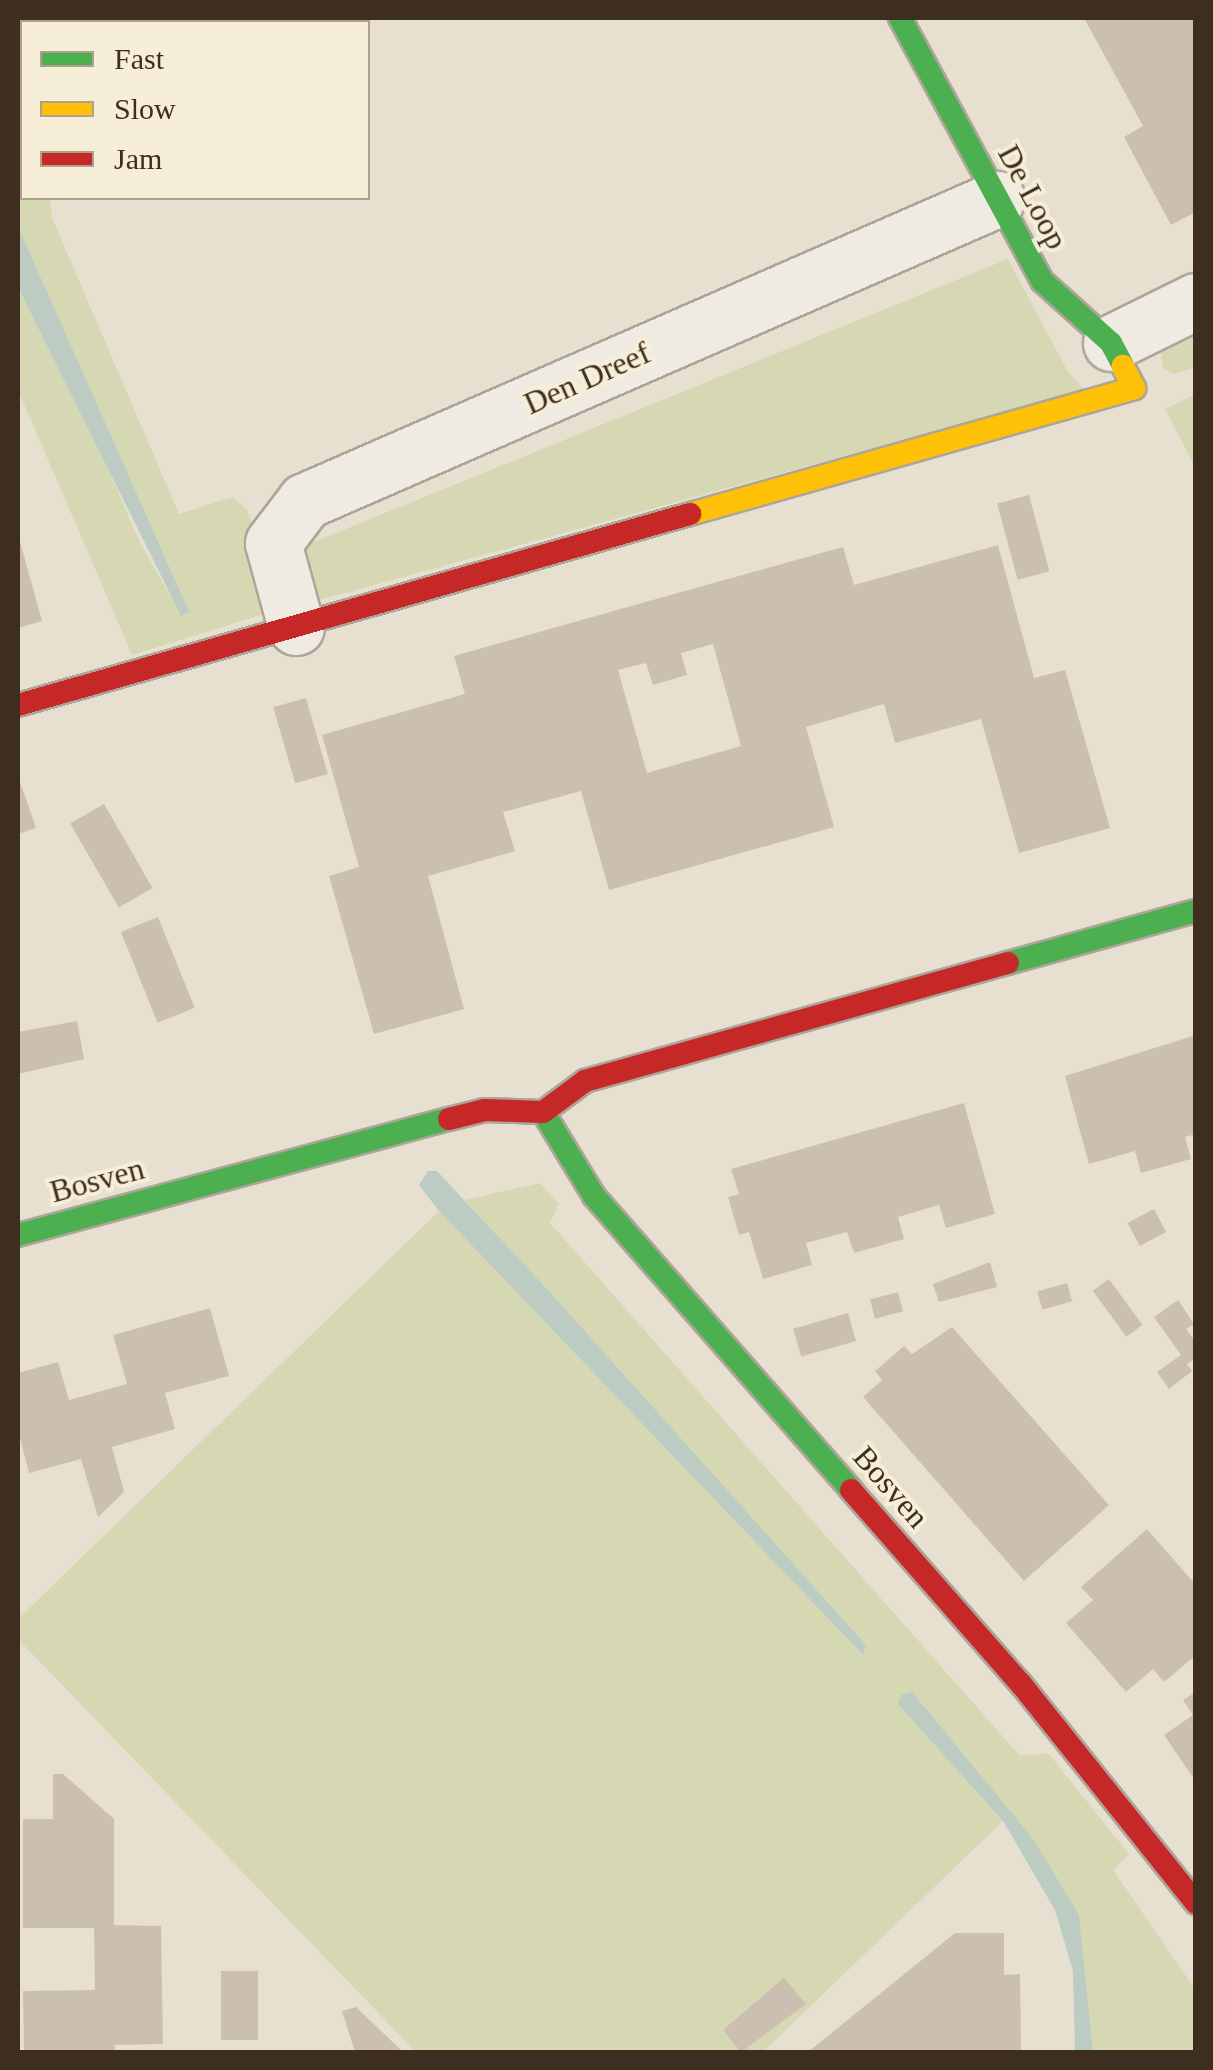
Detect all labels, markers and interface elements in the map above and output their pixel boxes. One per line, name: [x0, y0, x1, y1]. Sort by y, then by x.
legend: [20, 20, 370, 200]
text: Fast: [114, 42, 164, 75]
text: Slow: [114, 92, 176, 125]
street label: De Loop: [990, 138, 1076, 256]
text: Jam: [114, 142, 162, 175]
street label: Den Dreef: [518, 333, 656, 423]
street label: Bosven: [46, 1149, 148, 1211]
street label: Bosven: [845, 1438, 937, 1536]

